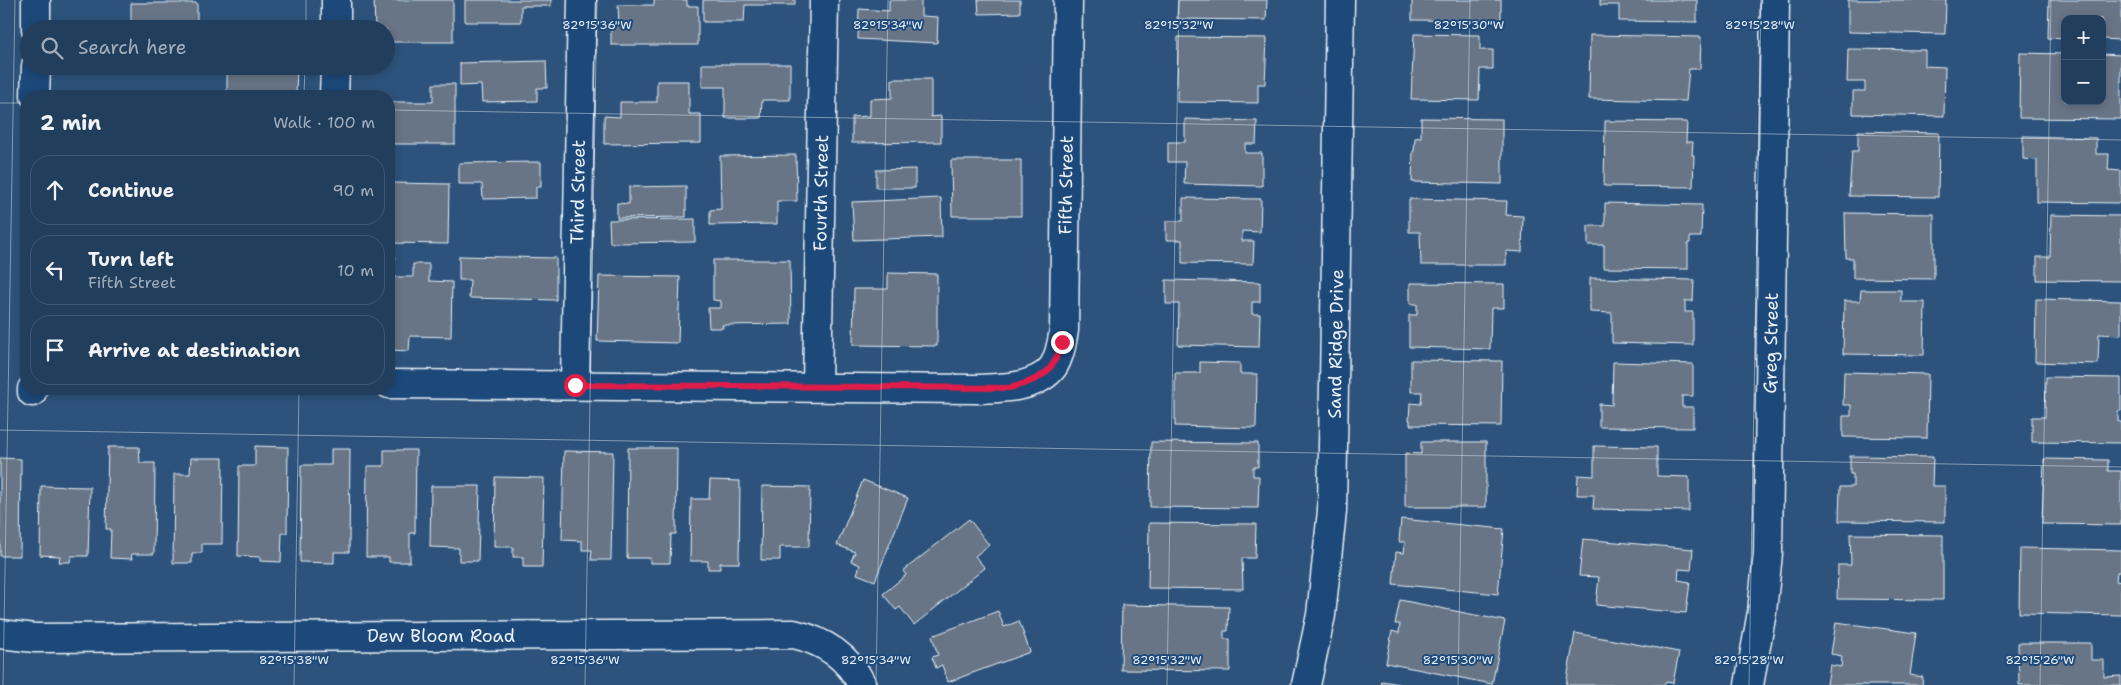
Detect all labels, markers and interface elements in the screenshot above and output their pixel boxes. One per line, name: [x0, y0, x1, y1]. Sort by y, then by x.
map controls: [2061, 15, 2106, 105]
button: +: [2061, 15, 2106, 60]
text: 82°15'36"W: [562, 17, 632, 33]
text: 82°15'34"W: [853, 17, 923, 33]
text: 82°15'32"W: [1144, 17, 1214, 33]
text: 82°15'30"W: [1434, 17, 1504, 33]
text: 82°15'28"W: [1725, 17, 1795, 33]
search box: [20, 20, 395, 75]
icon: search: [38, 34, 66, 62]
text: Search here: [78, 35, 187, 60]
button: −: [2061, 60, 2106, 105]
text: 2 min: [40, 109, 101, 137]
text: Walk · 100 m: [273, 112, 375, 133]
street label: Fourth Street: [808, 134, 834, 251]
street label: Fifth Street: [1053, 135, 1079, 235]
street label: Third Street: [565, 139, 591, 244]
icon: ahead: [41, 176, 69, 204]
text: Continue: [88, 178, 174, 203]
text: 90 m: [333, 180, 374, 201]
text: Turn left: [88, 247, 174, 272]
icon: left: [41, 256, 69, 284]
text: 10 m: [337, 260, 374, 281]
street label: Sand Ridge Drive: [1323, 269, 1349, 419]
text: Fifth Street: [88, 272, 176, 293]
street label: Greg Street: [1758, 292, 1784, 394]
route end: [1051, 331, 1074, 354]
icon: arrive: [41, 336, 69, 364]
text: Arrive at destination: [88, 338, 300, 363]
route start: [564, 374, 587, 397]
street label: Dew Bloom Road: [367, 624, 515, 648]
text: 82°15'38"W: [259, 652, 329, 668]
text: 82°15'36"W: [550, 652, 620, 668]
text: 82°15'34"W: [841, 652, 911, 668]
text: 82°15'32"W: [1132, 652, 1202, 668]
text: 82°15'30"W: [1423, 652, 1493, 668]
text: 82°15'28"W: [1714, 652, 1784, 668]
text: 82°15'26"W: [2005, 652, 2075, 668]

